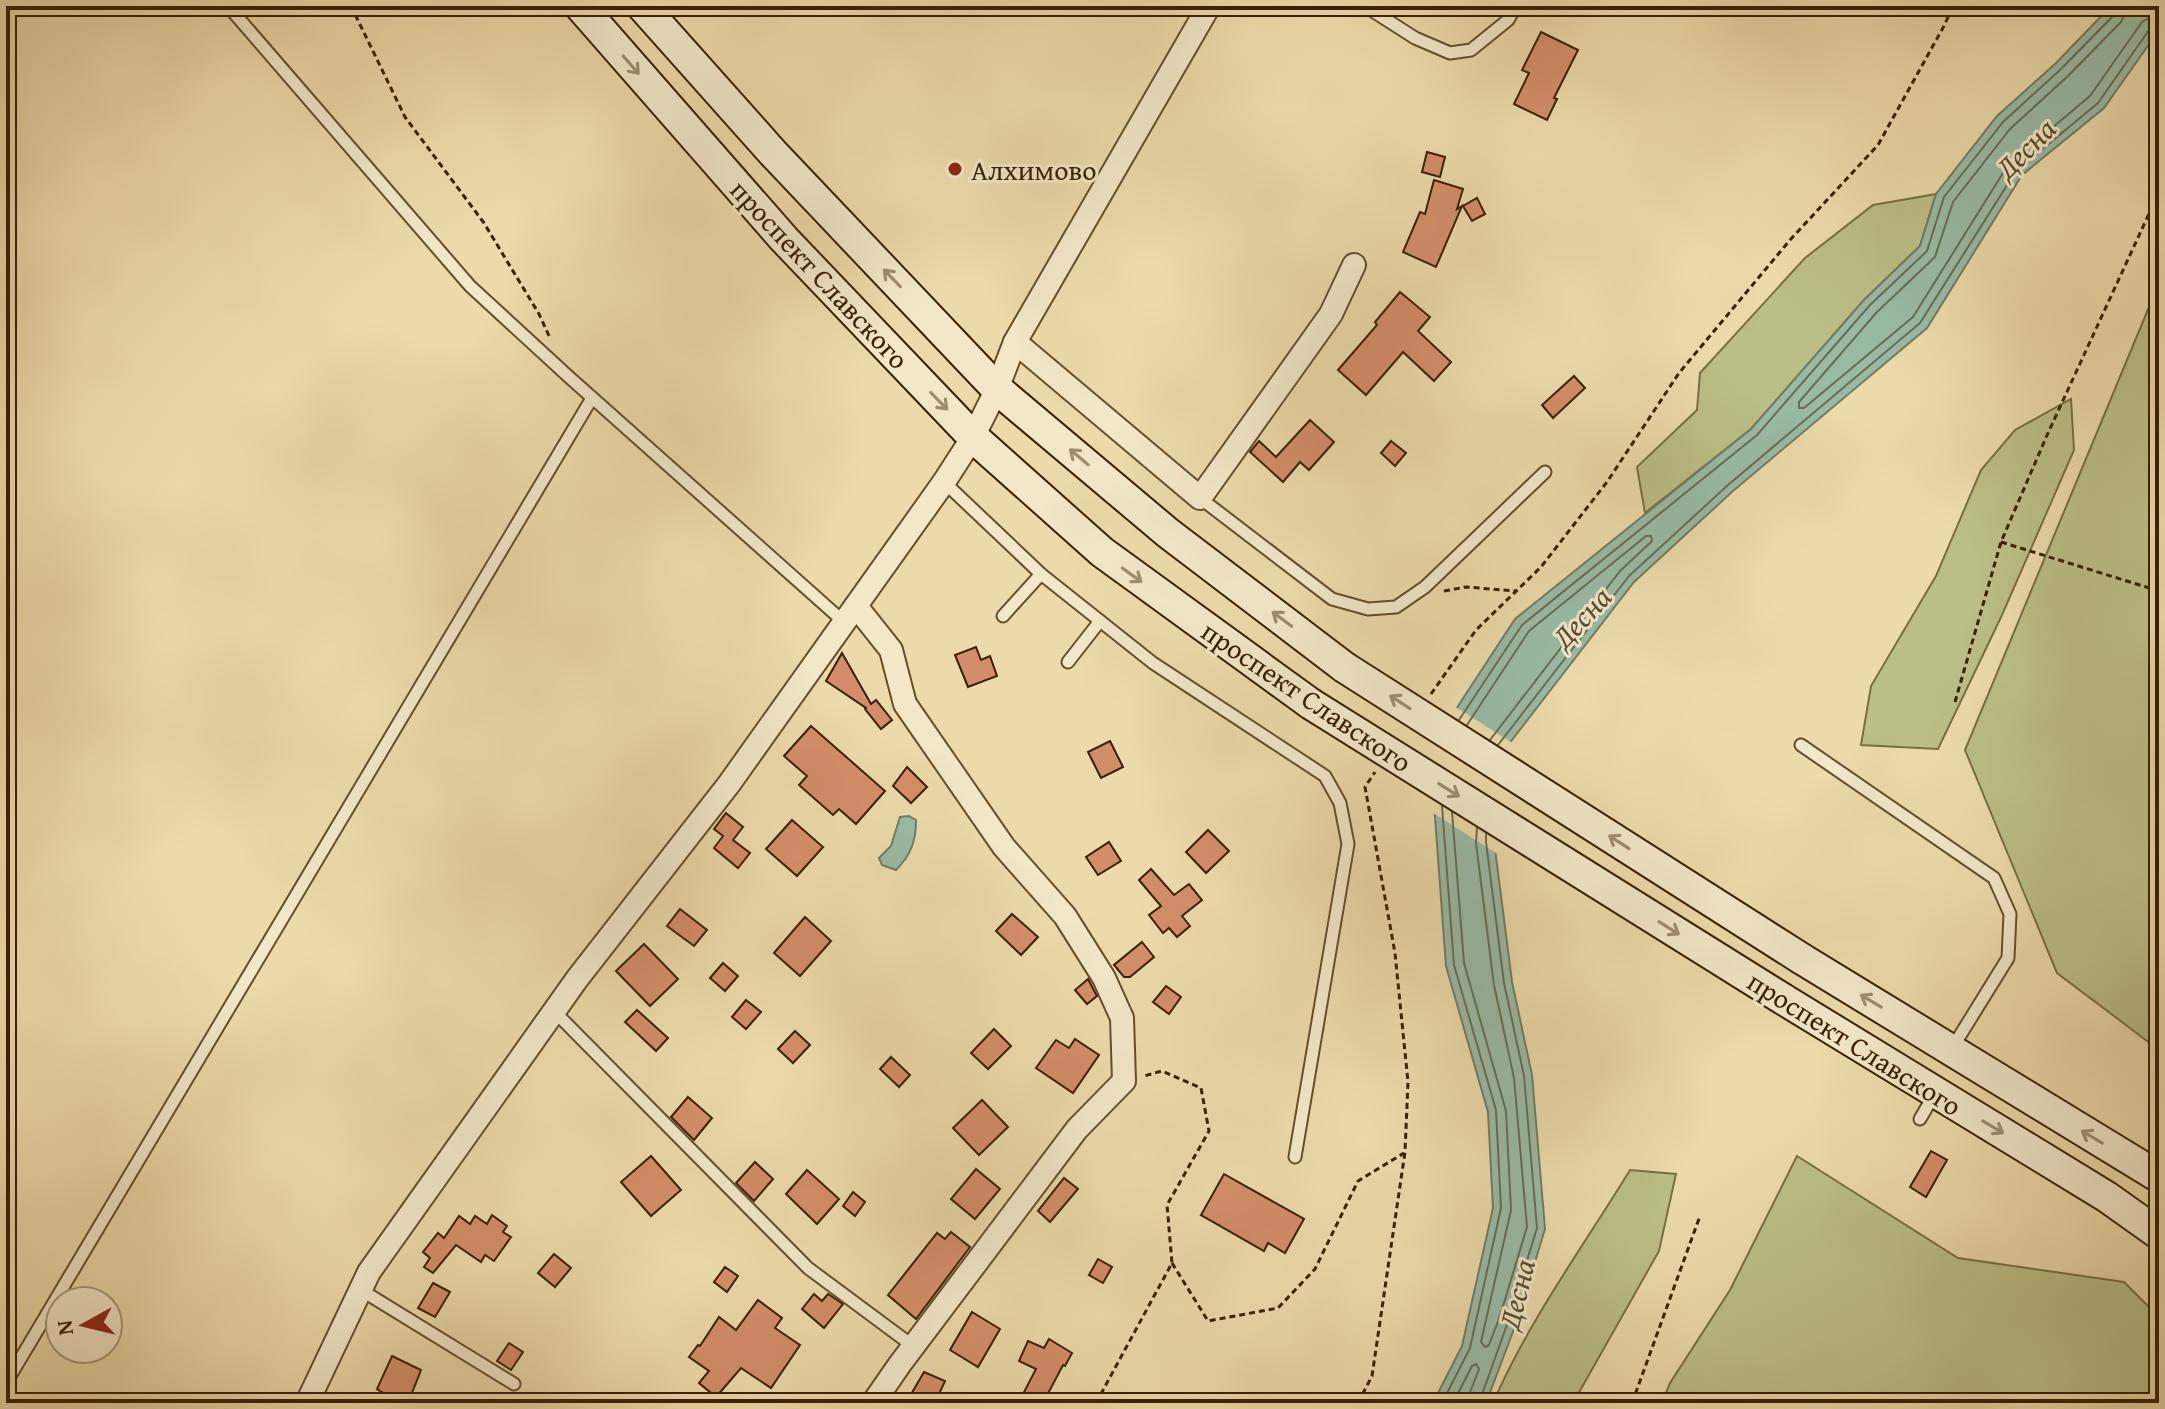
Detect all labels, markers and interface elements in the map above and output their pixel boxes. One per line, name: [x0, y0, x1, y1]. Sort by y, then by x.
one-way arrow: [622, 54, 640, 74]
water label: Десна: [1983, 107, 2066, 190]
place label: Алхимово: [971, 149, 1097, 190]
marker: Алхимово: [946, 160, 964, 178]
street label: проспект Славского: [721, 170, 919, 378]
one-way arrow: [883, 268, 901, 288]
one-way arrow: [929, 391, 947, 411]
one-way arrow: [1069, 448, 1089, 466]
one-way arrow: [1120, 567, 1142, 583]
water label: Десна: [1539, 576, 1621, 659]
street label: проспект Славского: [1194, 610, 1420, 782]
one-way arrow: [1272, 611, 1293, 628]
one-way arrow: [1389, 694, 1411, 711]
one-way arrow: [1437, 781, 1459, 798]
one-way arrow: [1608, 834, 1631, 850]
one-way arrow: [1657, 920, 1680, 936]
street label: проспект Славского: [1740, 960, 1970, 1126]
one-way arrow: [1860, 993, 1883, 1009]
one-way arrow: [1981, 1120, 2004, 1136]
one-way arrow: [2082, 1128, 2104, 1145]
water label: Десна: [1486, 1254, 1546, 1335]
north arrow: [44, 1285, 124, 1365]
text: N: [47, 1318, 81, 1337]

